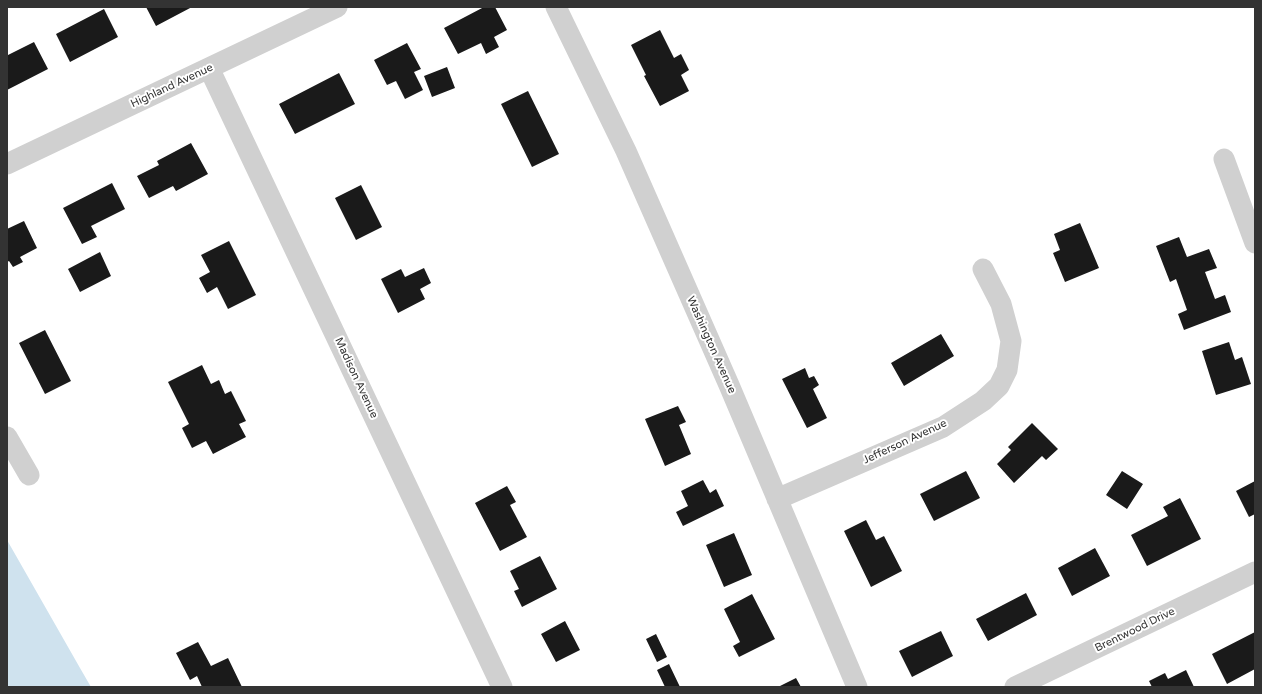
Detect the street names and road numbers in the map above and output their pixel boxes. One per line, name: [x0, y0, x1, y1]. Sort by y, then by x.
street label: Highland Avenue: [129, 61, 215, 111]
street label: Washington Avenue: [684, 294, 738, 396]
street label: Madison Avenue: [332, 336, 380, 420]
street label: Jefferson Avenue: [861, 417, 949, 467]
street label: Brentwood Drive: [1093, 605, 1177, 655]

